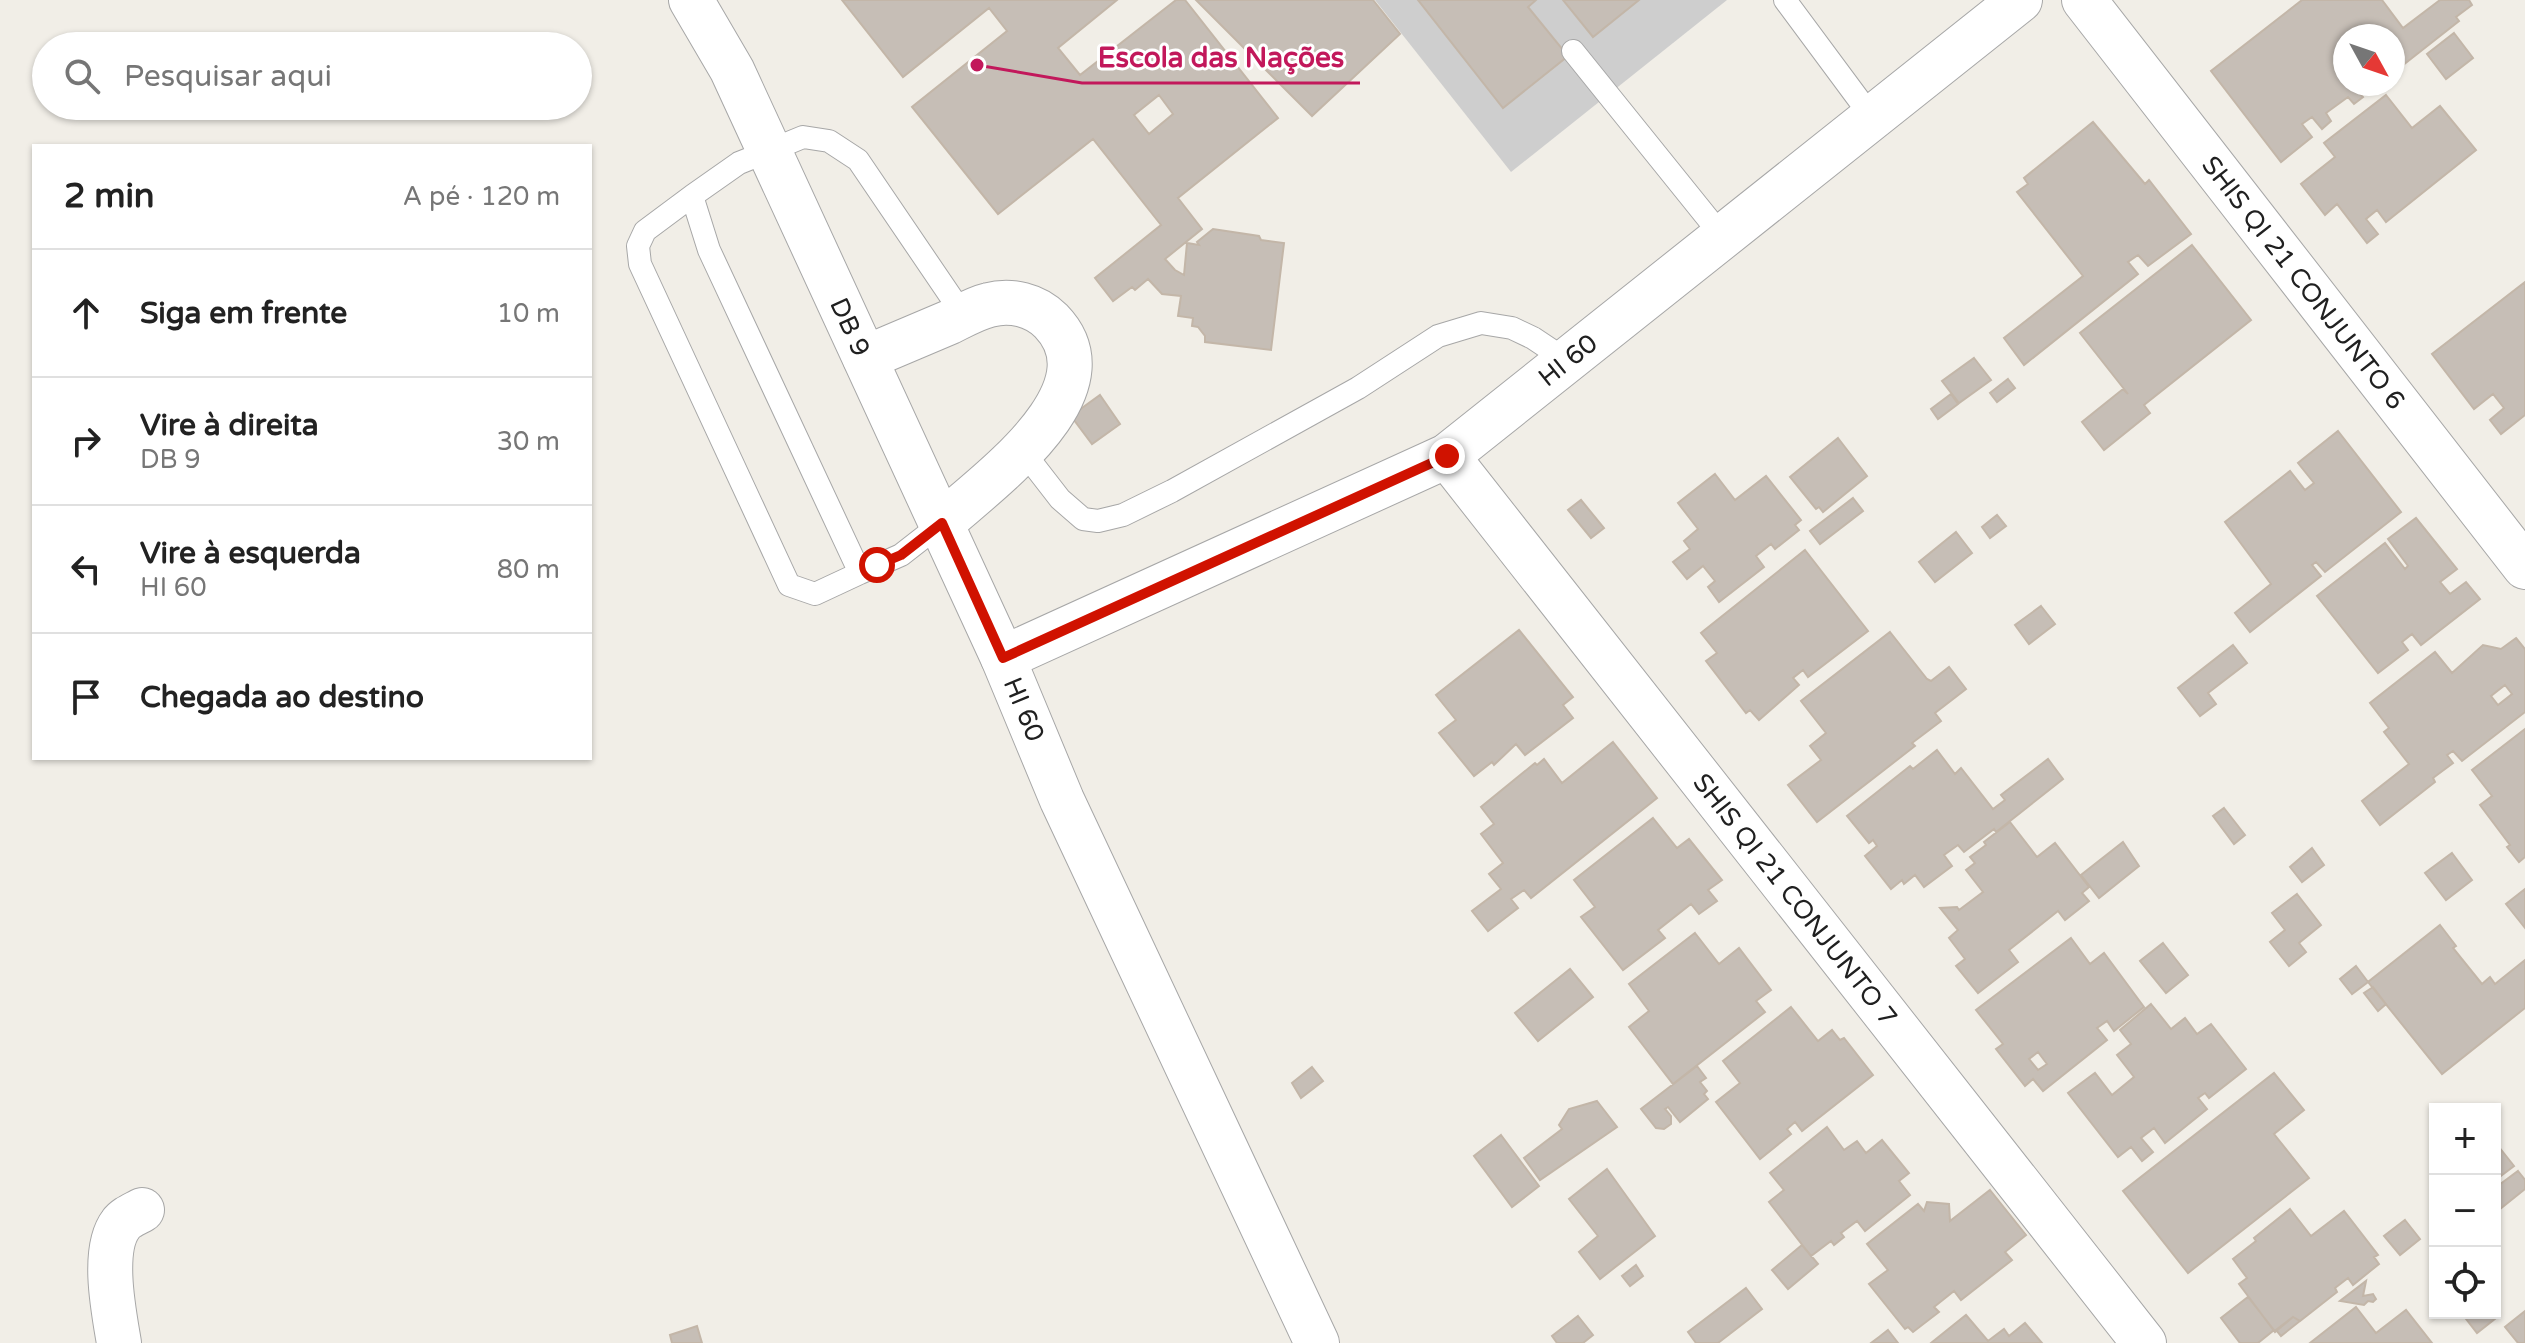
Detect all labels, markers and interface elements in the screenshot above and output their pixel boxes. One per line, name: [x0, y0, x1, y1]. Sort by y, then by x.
north arrow: [2333, 24, 2405, 96]
callout: Escola das Nações: [1082, 31, 1360, 83]
search box: [32, 32, 592, 120]
text: Escola das Nações: [1098, 41, 1344, 75]
icon: search: [60, 54, 104, 98]
text: Pesquisar aqui: [124, 58, 332, 95]
street label: SHIS QI 21 CONJUNTO 6: [2195, 150, 2412, 416]
text: 2 min: [64, 176, 155, 217]
text: A pé · 120 m: [403, 181, 560, 212]
icon: ahead: [64, 291, 108, 335]
street label: DB 9: [823, 293, 877, 361]
text: Siga em frente: [140, 295, 347, 332]
text: 10 m: [497, 298, 560, 329]
street label: HI 60: [1532, 328, 1604, 393]
text: Vire à direita: [140, 407, 319, 444]
icon: right: [64, 419, 108, 463]
text: 30 m: [497, 426, 560, 457]
route end: [1429, 438, 1465, 474]
text: DB 9: [140, 444, 201, 475]
text: Vire à esquerda: [140, 535, 361, 572]
icon: left: [64, 547, 108, 591]
route start: [859, 547, 895, 583]
text: 80 m: [497, 554, 560, 585]
text: HI 60: [140, 572, 206, 603]
street label: HI 60: [997, 673, 1051, 746]
icon: arrive: [64, 675, 108, 719]
text: Chegada ao destino: [140, 679, 424, 716]
street label: SHIS QI 21 CONJUNTO 7: [1686, 767, 1904, 1032]
map controls: [2429, 1103, 2501, 1319]
button: +: [2429, 1103, 2501, 1175]
button: −: [2429, 1175, 2501, 1247]
button: locate: [2429, 1247, 2501, 1319]

